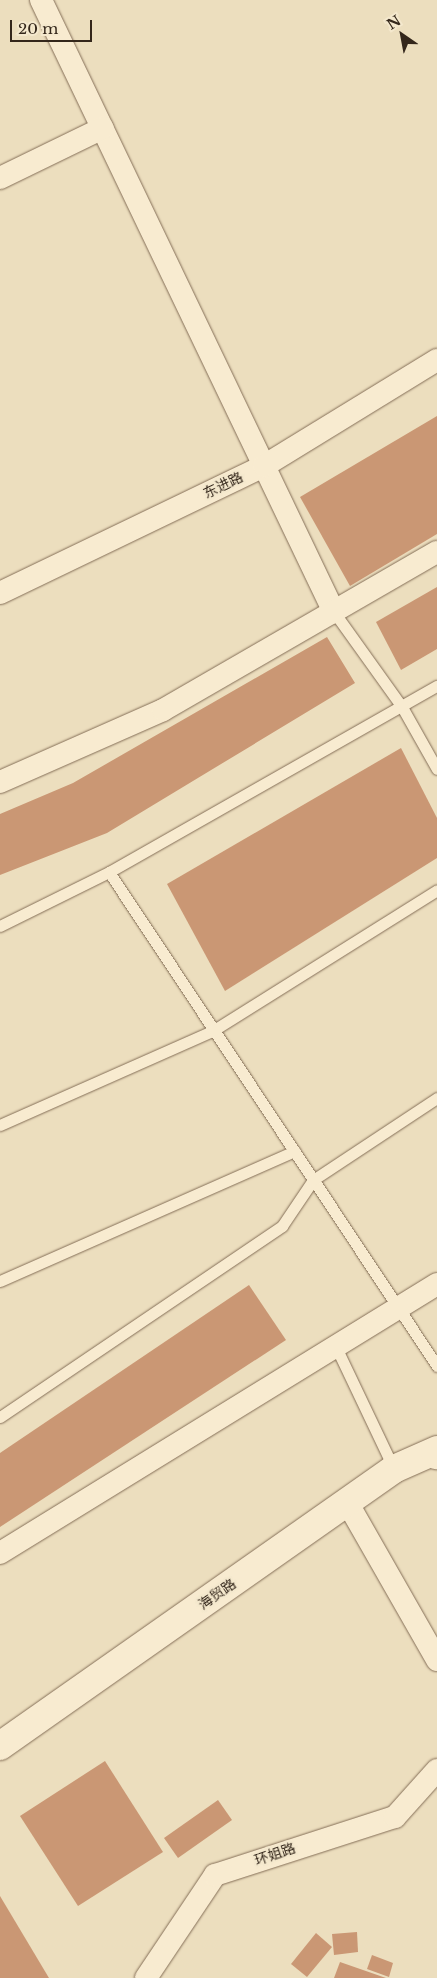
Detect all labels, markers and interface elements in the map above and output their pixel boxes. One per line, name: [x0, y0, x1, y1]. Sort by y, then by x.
scale bar: [12, 10, 95, 42]
north arrow: [377, 10, 427, 60]
text: N: [383, 11, 404, 34]
text: 20 m: [18, 19, 58, 38]
street label: 东进路: [200, 468, 246, 502]
street label: 海贸路: [195, 1575, 239, 1613]
street label: 环姐路: [252, 1839, 298, 1869]

